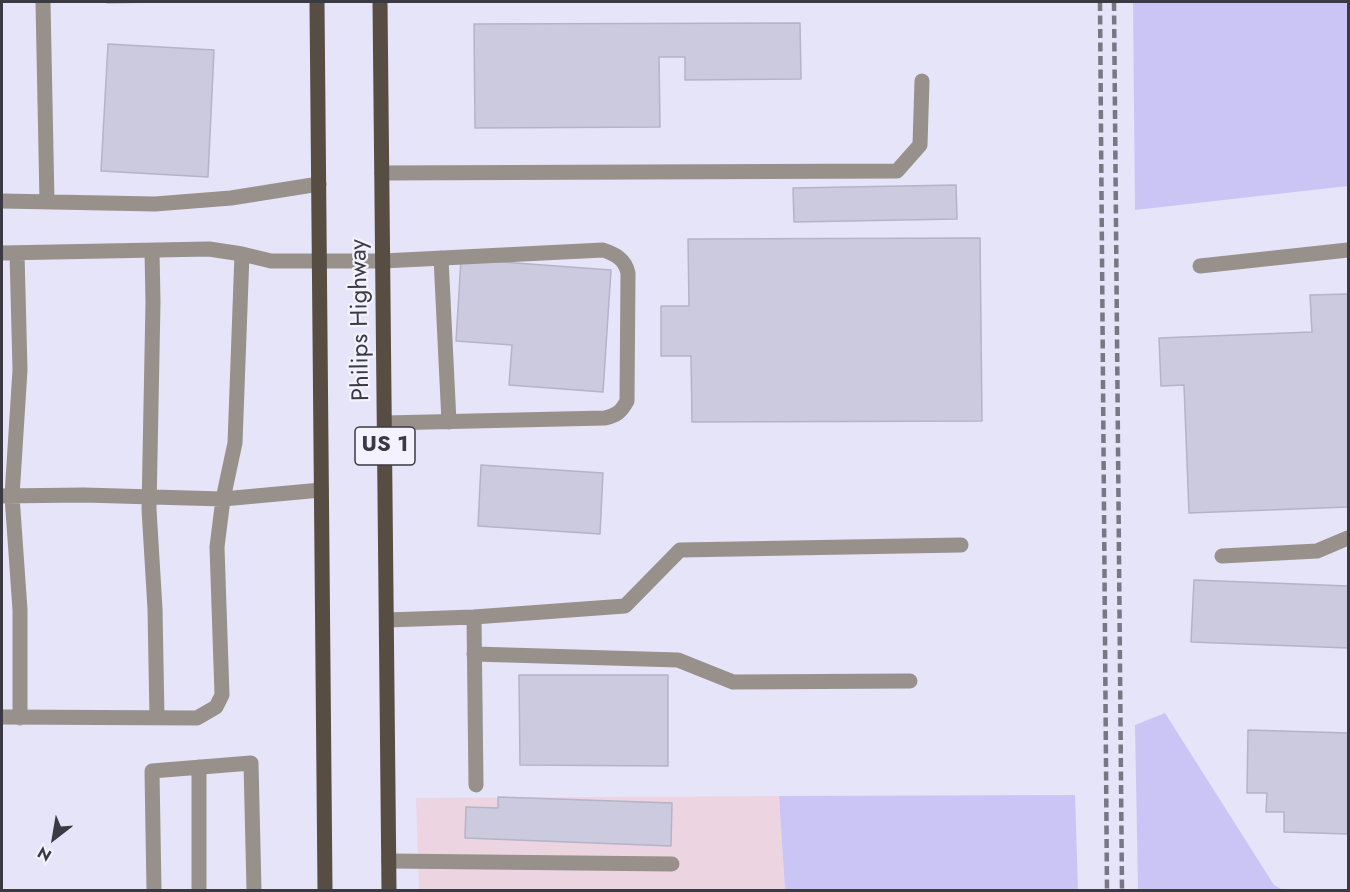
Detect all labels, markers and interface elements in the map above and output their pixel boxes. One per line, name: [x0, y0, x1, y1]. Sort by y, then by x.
street label: Philips Highway: [345, 239, 377, 401]
road number: US 1: [355, 427, 415, 465]
north arrow: [24, 808, 84, 868]
text: N: [33, 841, 56, 867]

